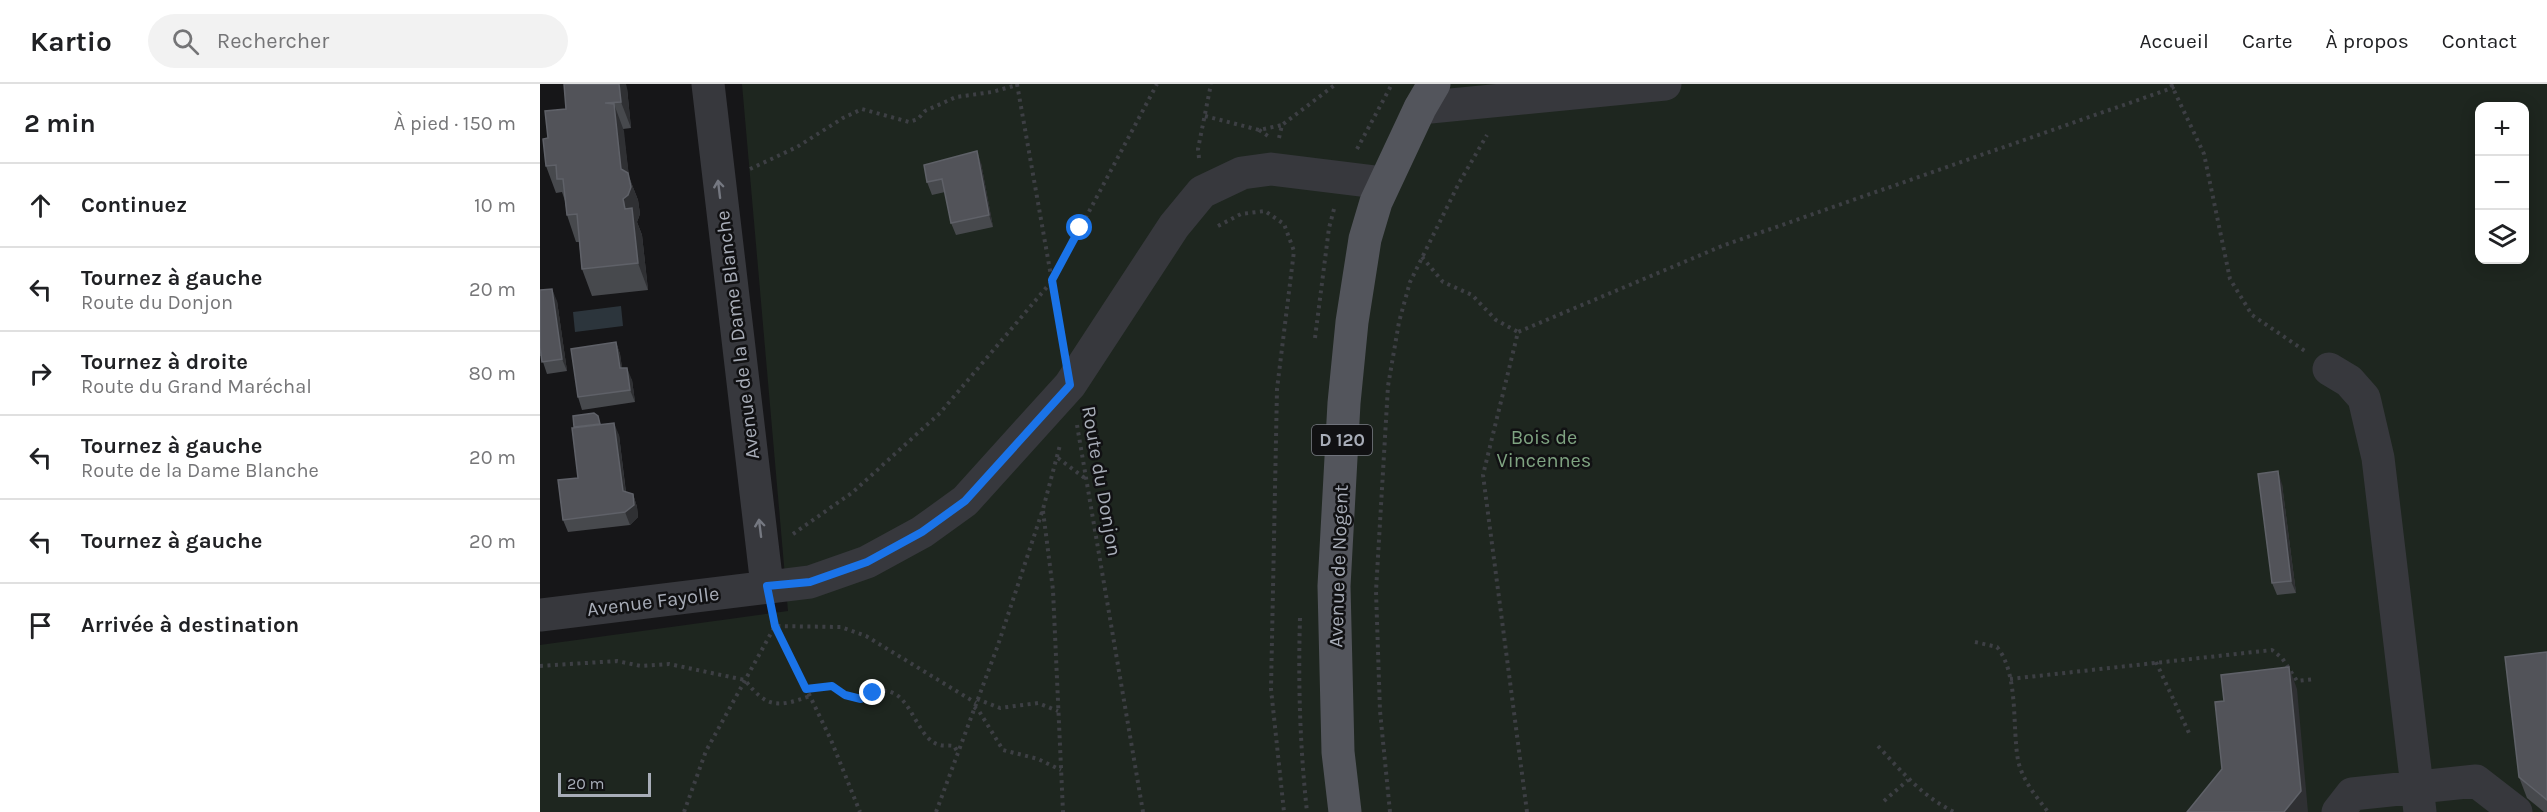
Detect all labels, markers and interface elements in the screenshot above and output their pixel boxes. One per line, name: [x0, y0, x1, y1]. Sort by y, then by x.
search box: [148, 14, 568, 68]
text: Kartio: [30, 25, 112, 58]
icon: search: [169, 25, 202, 58]
text: Rechercher: [217, 28, 329, 54]
text: Accueil: [2140, 29, 2209, 53]
text: Carte: [2242, 29, 2293, 53]
text: À propos: [2326, 29, 2409, 53]
text: Contact: [2442, 29, 2517, 53]
map controls: [2475, 102, 2529, 264]
button: +: [2475, 102, 2529, 156]
text: 2 min: [24, 108, 96, 139]
text: À pied · 150 m: [394, 112, 516, 135]
button: −: [2475, 156, 2529, 210]
one-way arrow: [713, 179, 724, 199]
icon: ahead: [24, 189, 57, 222]
text: Continuez: [81, 192, 187, 218]
text: 10 m: [474, 194, 516, 217]
street label: Avenue de la Dame Blanche: [711, 209, 764, 461]
button: layers: [2475, 210, 2529, 264]
route start: [1066, 214, 1092, 240]
text: Tournez à gauche: [81, 265, 262, 291]
icon: left: [24, 273, 57, 306]
text: 20 m: [469, 278, 516, 301]
text: Route du Donjon: [81, 291, 233, 314]
text: Tournez à droite: [81, 349, 248, 375]
icon: right: [24, 357, 57, 390]
text: 80 m: [468, 362, 516, 385]
text: Route du Grand Maréchal: [81, 375, 312, 398]
street label: Route du Donjon: [1077, 404, 1126, 558]
road number: D 120: [1312, 425, 1372, 455]
park label: Bois de Vincennes: [1497, 426, 1591, 472]
text: Tournez à gauche: [81, 433, 262, 459]
icon: left: [24, 441, 57, 474]
text: 20 m: [469, 446, 516, 469]
text: Route de la Dame Blanche: [81, 459, 319, 482]
street label: Avenue de Nogent: [1324, 484, 1353, 648]
one-way arrow: [754, 519, 765, 539]
icon: left: [24, 525, 57, 558]
text: Tournez à gauche: [81, 528, 262, 554]
text: 20 m: [469, 530, 516, 553]
street label: Avenue Fayolle: [586, 582, 721, 621]
icon: arrive: [24, 609, 57, 642]
text: Arrivée à destination: [81, 612, 299, 638]
route end: [859, 679, 885, 705]
scale bar: [558, 770, 651, 798]
text: 20 m: [567, 774, 605, 793]

